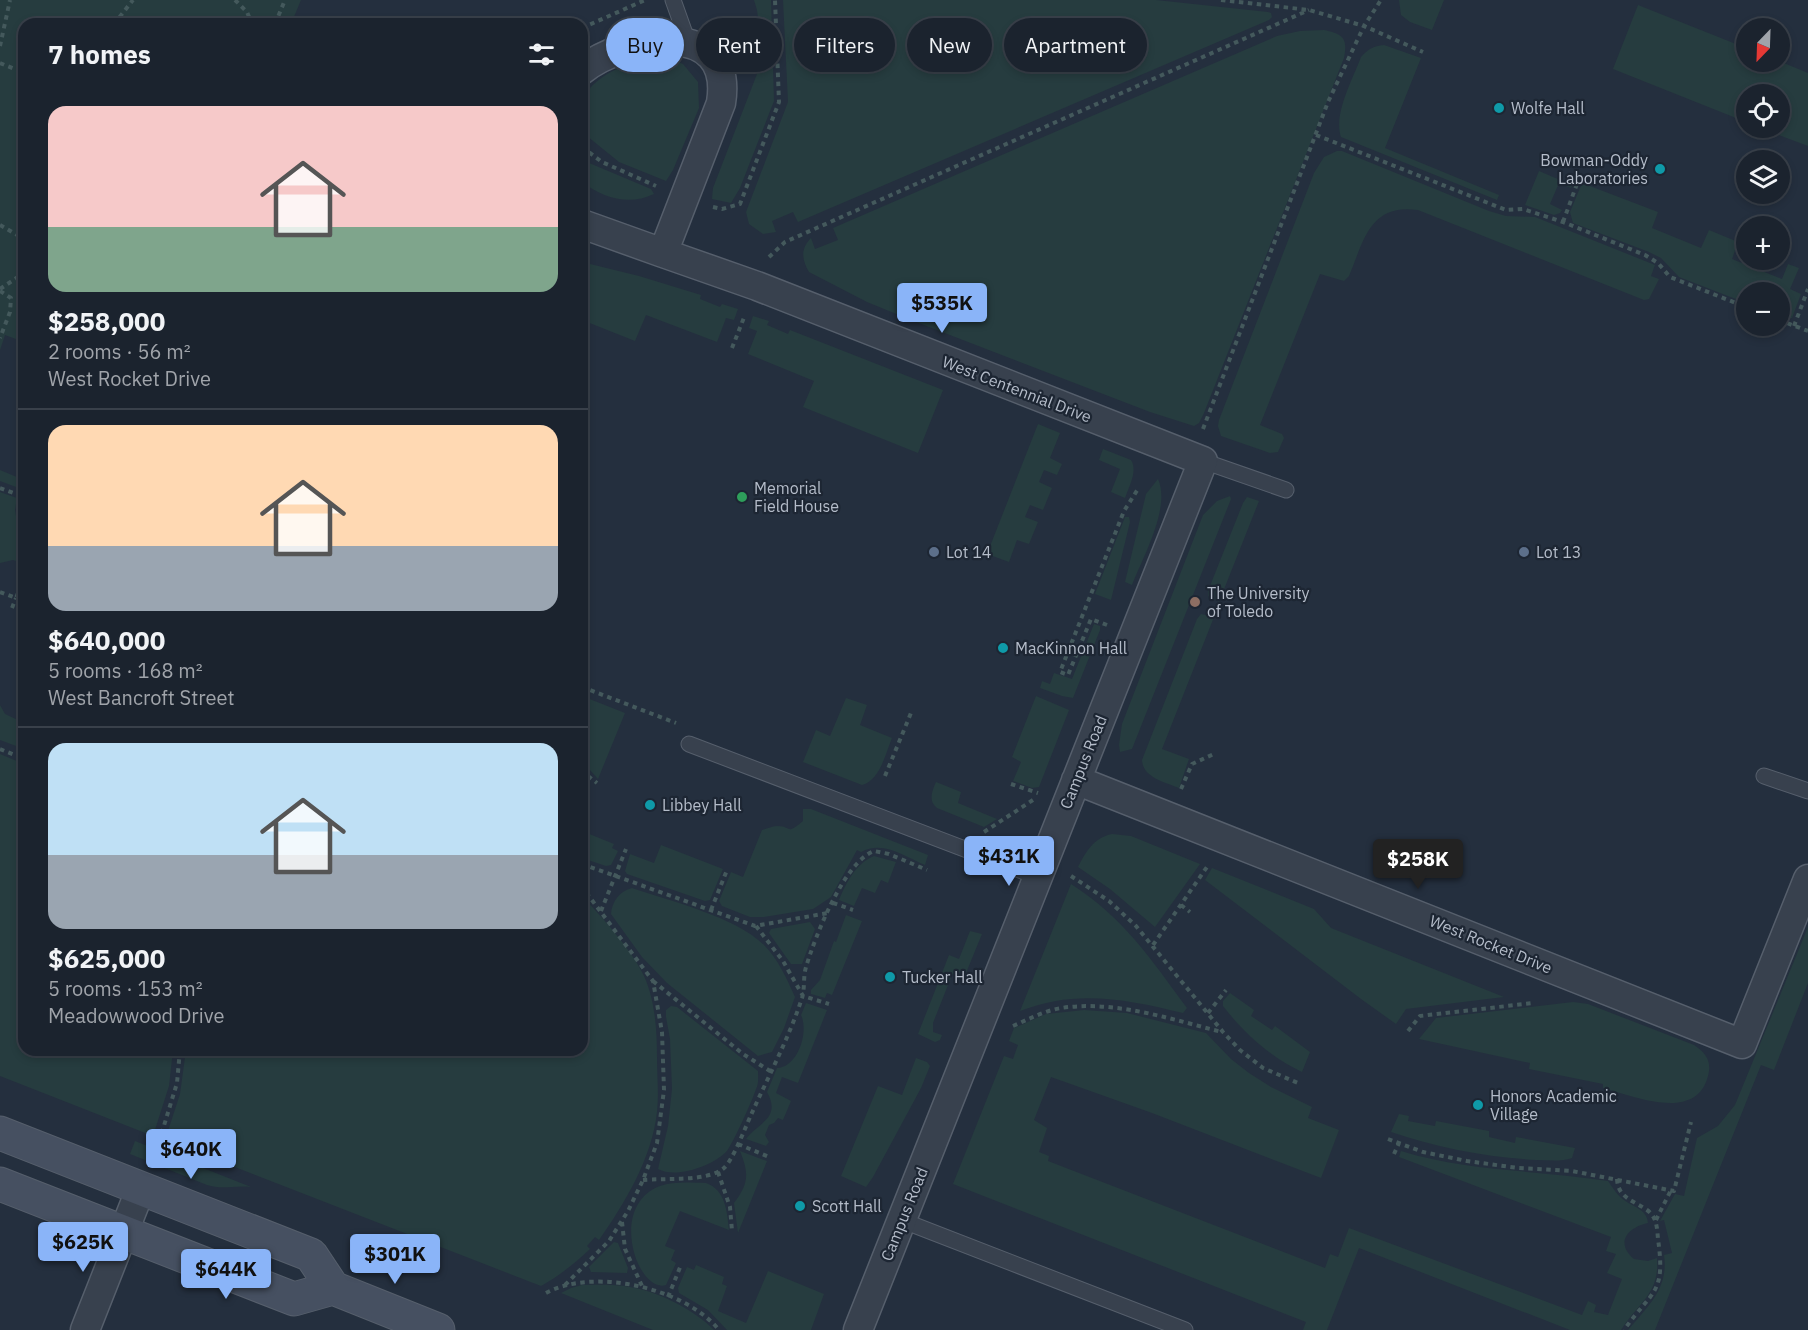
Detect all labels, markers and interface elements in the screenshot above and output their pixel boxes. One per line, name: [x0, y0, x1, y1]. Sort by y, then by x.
chip: Buy: [606, 18, 684, 72]
chip: Rent: [696, 18, 782, 72]
chip: Filters: [794, 18, 895, 72]
chip: New: [907, 18, 992, 72]
chip: Apartment: [1004, 18, 1147, 72]
north arrow: [1736, 18, 1790, 72]
map controls: [1736, 18, 1790, 336]
text: 7 homes: [48, 37, 151, 71]
icon: filters: [525, 38, 558, 71]
button: locate: [1736, 84, 1790, 138]
place label: Wolfe Hall: [1511, 98, 1585, 118]
marker: Wolfe Hall: [1492, 101, 1506, 115]
icon: home: [249, 145, 357, 253]
place label: Bowman-Oddy Laboratories: [1540, 150, 1648, 188]
button: layers: [1736, 150, 1790, 204]
marker: Bowman-Oddy Laboratories: [1653, 162, 1667, 176]
button: +: [1736, 216, 1790, 270]
button: −: [1736, 282, 1790, 336]
pin: $535K: [900, 283, 984, 334]
text: $535K: [911, 289, 973, 316]
text: $258,000: [48, 304, 165, 338]
text: 2 rooms · 56 m²: [48, 338, 191, 365]
street label: West Centennial Drive: [940, 351, 1095, 427]
text: West Rocket Drive: [48, 365, 211, 392]
icon: home: [249, 464, 357, 572]
place label: Memorial Field House: [754, 478, 839, 516]
marker: Memorial Field House: [735, 490, 749, 504]
place label: Lot 14: [946, 542, 991, 562]
place label: Lot 13: [1536, 542, 1581, 562]
marker: Lot 14: [927, 545, 941, 559]
marker: Lot 13: [1517, 545, 1531, 559]
place label: The University of Toledo: [1207, 583, 1310, 621]
marker: The University of Toledo: [1188, 595, 1202, 609]
text: $640,000: [48, 623, 165, 657]
place label: MacKinnon Hall: [1015, 638, 1127, 658]
marker: MacKinnon Hall: [996, 641, 1010, 655]
text: 5 rooms · 168 m²: [48, 657, 203, 684]
text: West Bancroft Street: [48, 684, 234, 711]
street label: Campus Road: [1055, 712, 1111, 812]
icon: home: [249, 782, 357, 890]
place label: Libbey Hall: [662, 795, 742, 815]
marker: Libbey Hall: [643, 798, 657, 812]
pin: $431K: [967, 836, 1051, 887]
pin: $258K: [1376, 839, 1460, 890]
text: $431K: [978, 842, 1040, 869]
text: $258K: [1387, 845, 1449, 872]
street label: West Rocket Drive: [1427, 910, 1555, 978]
text: $625,000: [48, 941, 165, 975]
place label: Tucker Hall: [902, 967, 983, 987]
marker: Tucker Hall: [883, 970, 897, 984]
text: 5 rooms · 153 m²: [48, 975, 203, 1002]
text: Meadowwood Drive: [48, 1002, 224, 1029]
place label: Honors Academic Village: [1490, 1086, 1617, 1124]
marker: Honors Academic Village: [1471, 1098, 1485, 1112]
pin: $640K: [149, 1129, 233, 1180]
text: $640K: [160, 1135, 222, 1162]
street label: Campus Road: [876, 1164, 932, 1264]
place label: Scott Hall: [812, 1196, 882, 1216]
marker: Scott Hall: [793, 1199, 807, 1213]
pin: $625K: [41, 1222, 125, 1273]
text: $625K: [52, 1228, 114, 1255]
pin: $301K: [353, 1234, 437, 1285]
text: $301K: [364, 1240, 426, 1267]
pin: $644K: [184, 1249, 268, 1300]
text: $644K: [195, 1255, 257, 1282]

